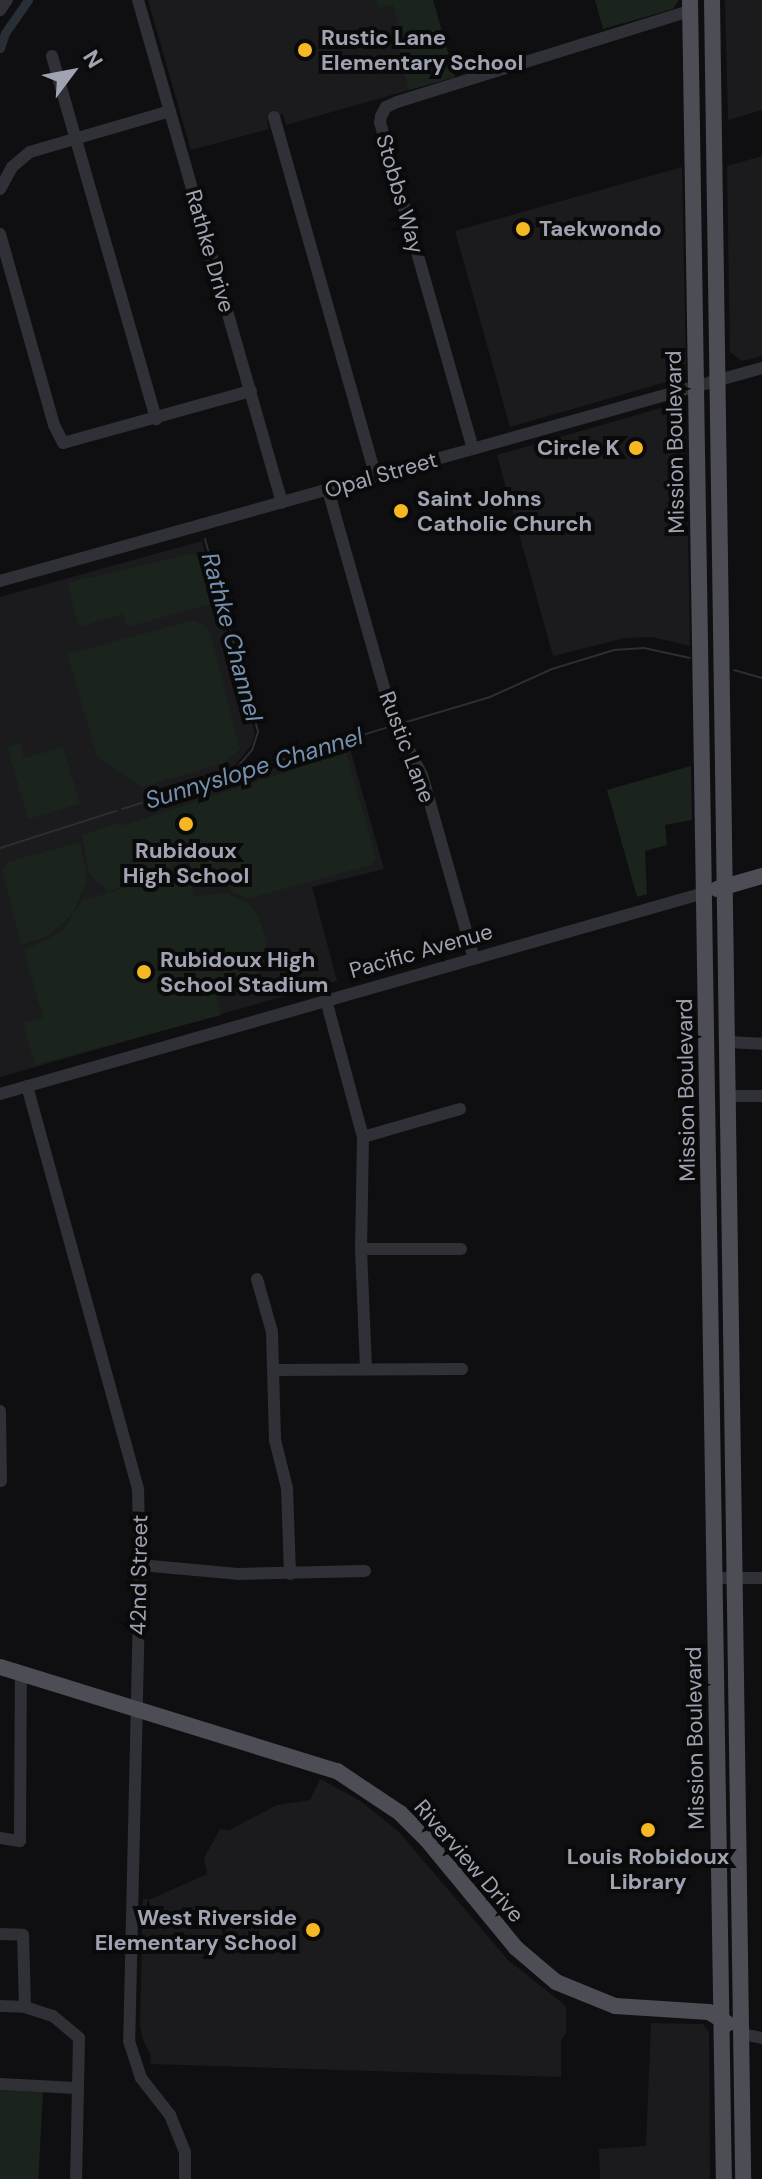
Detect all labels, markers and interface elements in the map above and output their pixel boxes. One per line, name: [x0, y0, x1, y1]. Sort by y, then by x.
place label: Rustic Lane Elementary School: [321, 24, 523, 76]
north arrow: [32, 32, 112, 112]
marker: Rustic Lane Elementary School: [296, 41, 314, 59]
text: N: [76, 45, 109, 73]
street label: Stobbs Way: [370, 131, 430, 257]
street label: Rathke Drive: [180, 187, 240, 315]
place label: Taekwondo: [539, 216, 662, 242]
marker: Taekwondo: [514, 220, 532, 238]
street label: Mission Boulevard: [660, 350, 690, 534]
place label: Circle K: [537, 435, 620, 461]
marker: Circle K: [627, 439, 645, 457]
street label: Opal Street: [322, 446, 440, 504]
place label: Saint Johns Catholic Church: [417, 485, 592, 536]
marker: Saint Johns Catholic Church: [392, 502, 410, 520]
water label: Rathke Channel: [196, 549, 268, 725]
street label: Rustic Lane: [374, 688, 440, 806]
water label: Sunnyslope Channel: [142, 721, 366, 815]
marker: Rubidoux High School: [177, 815, 195, 833]
place label: Rubidoux High School: [123, 837, 249, 888]
street label: Pacific Avenue: [346, 918, 496, 984]
place label: Rubidoux High School Stadium: [160, 946, 329, 998]
marker: Rubidoux High School Stadium: [135, 963, 153, 981]
street label: Mission Boulevard: [671, 998, 701, 1182]
street label: 42nd Street: [125, 1514, 153, 1636]
street label: Mission Boulevard: [680, 1646, 710, 1830]
street label: Riverview Drive: [409, 1794, 529, 1928]
marker: Louis Robidoux Library: [639, 1821, 657, 1839]
place label: Louis Robidoux Library: [567, 1843, 729, 1894]
place label: West Riverside Elementary School: [95, 1904, 297, 1956]
marker: West Riverside Elementary School: [304, 1921, 322, 1939]

